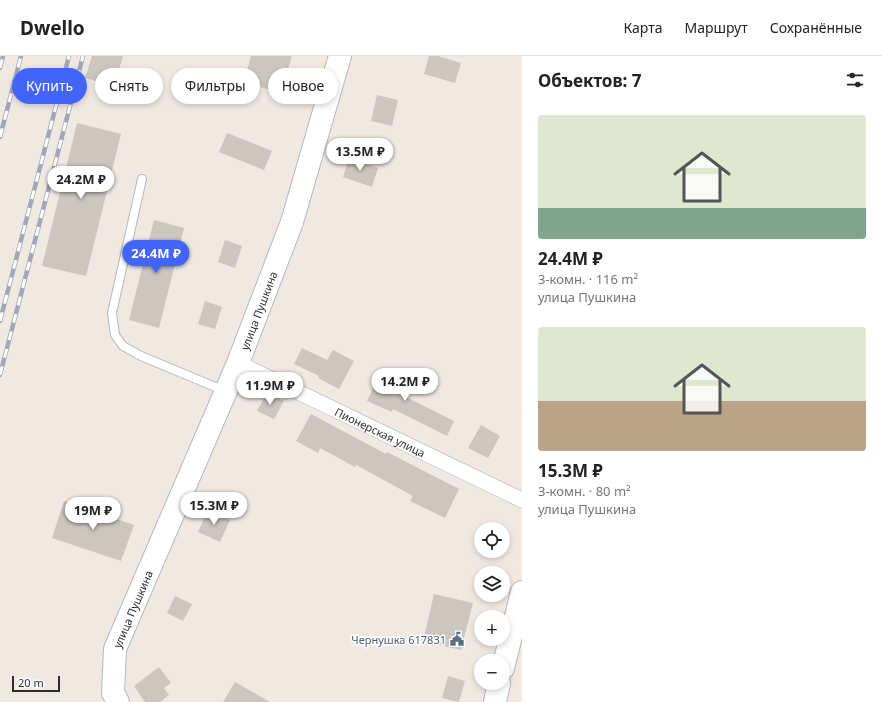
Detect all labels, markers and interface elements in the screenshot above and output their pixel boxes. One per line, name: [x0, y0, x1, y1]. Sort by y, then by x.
text: Dwello: [20, 15, 85, 41]
text: Карта: [623, 18, 662, 37]
text: Маршрут: [684, 18, 748, 37]
text: Сохранённые: [770, 18, 862, 37]
chip: Купить: [12, 68, 87, 104]
chip: Снять: [95, 68, 163, 104]
chip: Фильтры: [171, 68, 260, 104]
chip: Новое: [268, 68, 338, 104]
text: Объектов: 7: [538, 69, 641, 92]
icon: filters: [844, 69, 866, 91]
pin: 13.5M ₽: [323, 138, 397, 172]
icon: home: [666, 141, 738, 213]
text: 13.5M ₽: [335, 142, 385, 160]
pin: 24.2M ₽: [44, 166, 118, 200]
text: 24.2M ₽: [56, 170, 106, 188]
pin: 24.4M ₽: [119, 240, 193, 274]
text: 24.4M ₽: [131, 244, 181, 262]
text: 24.4M ₽: [538, 247, 603, 270]
street label: улица Пушкина: [236, 269, 280, 352]
text: 3-комн. · 116 m²: [538, 270, 638, 288]
text: улица Пушкина: [538, 288, 636, 306]
icon: home: [666, 353, 738, 425]
pin: 14.2M ₽: [368, 368, 442, 402]
pin: 11.9M ₽: [233, 372, 307, 406]
text: 14.2M ₽: [380, 372, 430, 390]
text: 11.9M ₽: [245, 376, 295, 394]
street label: Пионерская улица: [333, 403, 428, 460]
text: 15.3M ₽: [538, 459, 603, 482]
text: 3-комн. · 80 m²: [538, 482, 631, 500]
pin: 15.3M ₽: [177, 492, 251, 526]
text: 15.3M ₽: [189, 496, 239, 514]
pin: 19M ₽: [65, 497, 121, 531]
text: улица Пушкина: [538, 500, 636, 518]
text: 19M ₽: [74, 501, 112, 519]
map controls: [474, 522, 510, 690]
button: locate: [474, 522, 510, 558]
button: layers: [474, 566, 510, 602]
street label: улица Пушкина: [109, 568, 156, 650]
button: +: [474, 610, 510, 646]
public building icon: Чернушка 617831: [449, 631, 465, 647]
place label: Чернушка 617831: [351, 632, 446, 647]
button: −: [474, 654, 510, 690]
scale bar: [12, 674, 60, 693]
text: 20 m: [18, 675, 44, 690]

